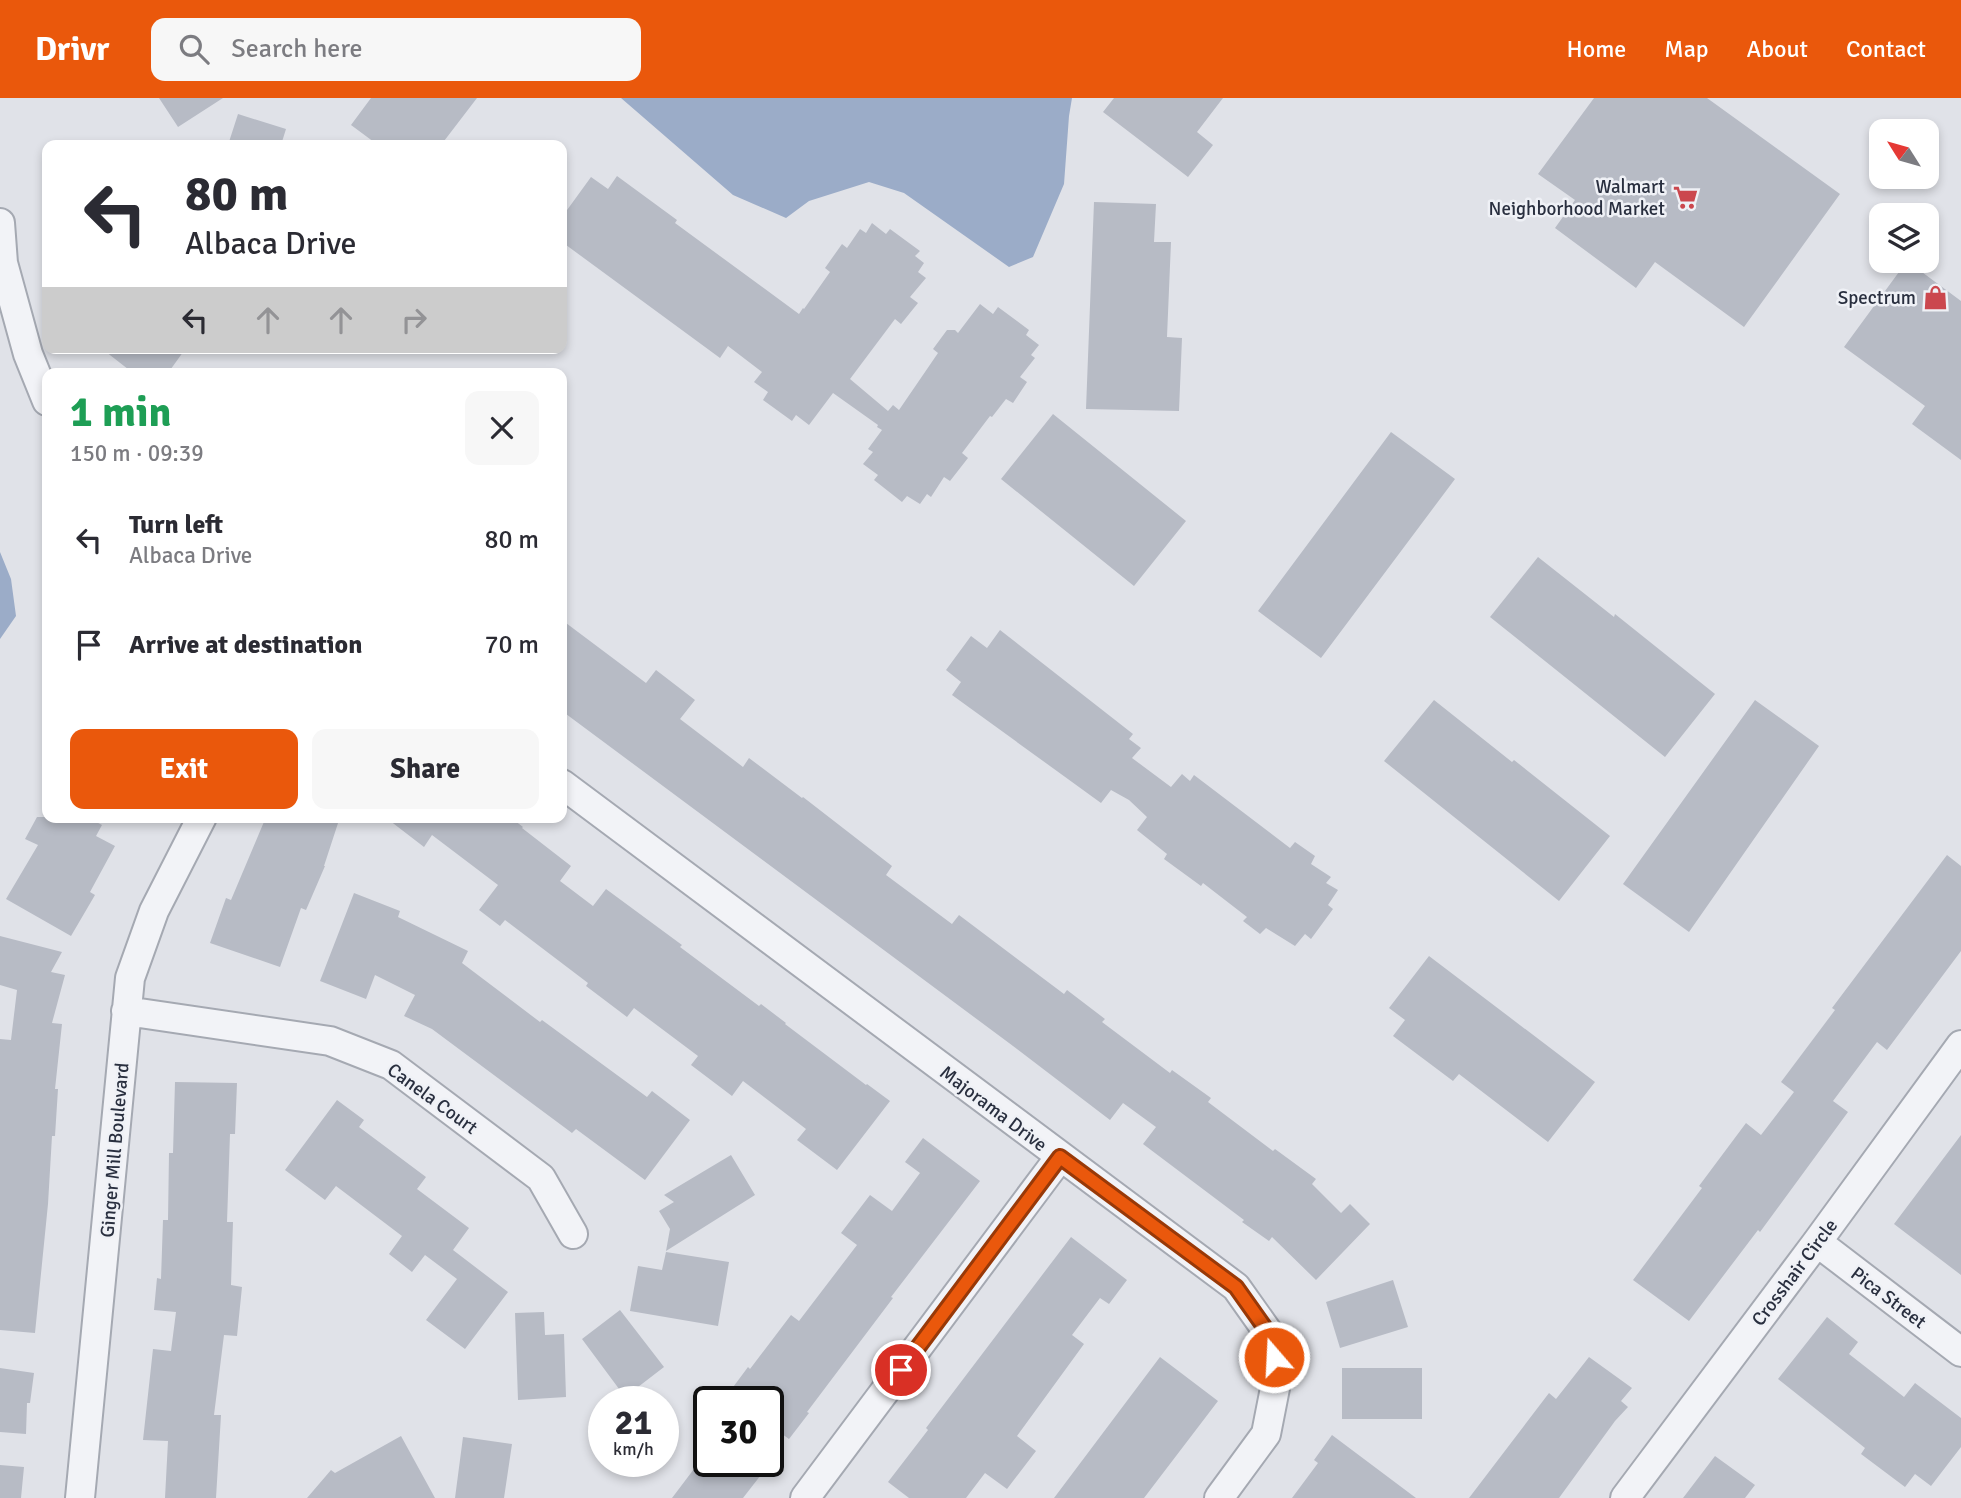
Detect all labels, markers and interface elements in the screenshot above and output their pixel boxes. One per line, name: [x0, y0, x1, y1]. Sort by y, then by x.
search box: [151, 18, 641, 81]
text: Drivr: [35, 29, 109, 70]
icon: search: [175, 30, 213, 68]
text: Search here: [231, 33, 362, 65]
text: Home: [1566, 34, 1626, 64]
text: Map: [1664, 34, 1709, 64]
text: About: [1747, 34, 1808, 64]
text: Contact: [1846, 34, 1926, 64]
north arrow: [1869, 119, 1939, 189]
map controls: [1869, 119, 1939, 273]
text: 80 m: [185, 164, 288, 224]
icon: left: [70, 168, 161, 259]
place label: Walmart Neighborhood Market: [1489, 175, 1665, 221]
supermarket icon: Walmart Neighborhood Market: [1671, 183, 1699, 211]
button: layers: [1869, 203, 1939, 273]
text: Albaca Drive: [185, 224, 357, 263]
shop icon: Spectrum: [1922, 283, 1950, 311]
place label: Spectrum: [1838, 286, 1916, 310]
icon: left: [176, 301, 214, 339]
icon: ahead: [249, 301, 287, 339]
icon: ahead: [322, 301, 360, 339]
icon: right: [395, 301, 433, 339]
text: 1 min: [70, 387, 171, 438]
button: close: [465, 391, 539, 465]
text: 150 m · 09:39: [70, 439, 204, 468]
text: Turn left: [129, 509, 223, 541]
icon: left: [70, 521, 108, 559]
text: 80 m: [484, 524, 539, 556]
text: Albaca Drive: [129, 541, 252, 570]
icon: arrive: [70, 626, 108, 664]
text: Arrive at destination: [129, 629, 362, 661]
text: 70 m: [484, 629, 539, 661]
button: Exit: [70, 729, 298, 809]
button: Share: [312, 729, 539, 809]
street label: Canela Court: [383, 1058, 483, 1140]
street label: Majorama Drive: [935, 1061, 1052, 1157]
street label: Ginger Mill Boulevard: [95, 1062, 135, 1239]
street label: Crosshair Circle: [1747, 1214, 1843, 1331]
street label: Pica Street: [1846, 1262, 1931, 1334]
position arrow: [1237, 1320, 1311, 1394]
pin: [871, 1340, 931, 1400]
icon: arrive: [882, 1351, 920, 1389]
speed limit sign: 30: [693, 1386, 784, 1477]
text: 21: [615, 1401, 652, 1444]
text: km/h: [613, 1438, 654, 1460]

